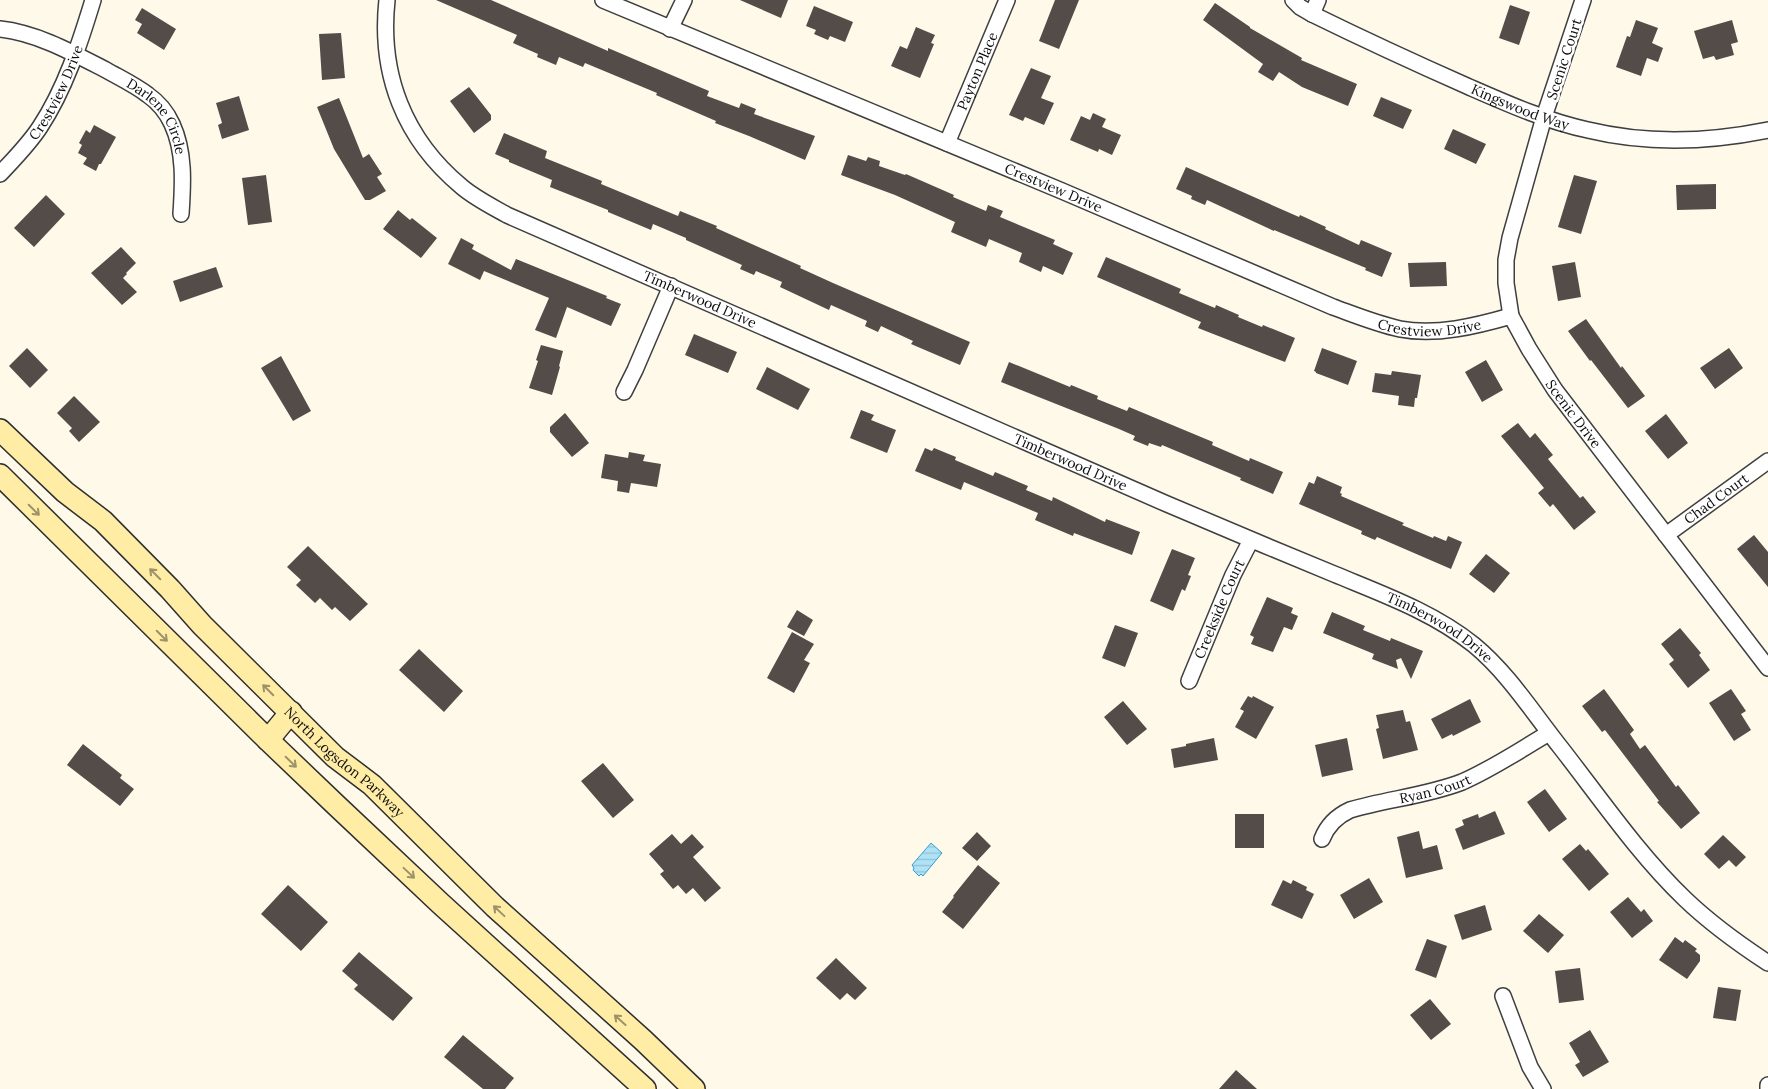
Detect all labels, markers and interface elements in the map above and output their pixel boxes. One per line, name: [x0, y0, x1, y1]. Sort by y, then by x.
street label: Scenic Court: [1542, 16, 1586, 102]
street label: Payton Place: [953, 29, 1002, 113]
street label: Crestview Drive: [25, 42, 87, 144]
street label: Darlene Circle: [123, 74, 190, 156]
street label: Kingswood Way: [1468, 80, 1572, 134]
street label: Crestview Drive: [1002, 159, 1105, 216]
street label: Timberwood Drive: [640, 266, 760, 332]
street label: Crestview Drive: [1376, 315, 1483, 340]
street label: Scenic Drive: [1542, 376, 1606, 452]
street label: Timberwood Drive: [1011, 429, 1130, 495]
street label: Chad Court: [1680, 469, 1752, 528]
one-way arrow: [28, 504, 40, 516]
street label: Creekside Court: [1190, 556, 1249, 662]
one-way arrow: [149, 567, 161, 580]
street label: Timberwood Drive: [1384, 588, 1497, 667]
one-way arrow: [156, 630, 169, 642]
one-way arrow: [262, 684, 274, 696]
street label: North Logsdon Parkway: [280, 703, 409, 822]
one-way arrow: [285, 756, 297, 768]
street label: Ryan Court: [1398, 770, 1474, 807]
one-way arrow: [403, 867, 416, 879]
one-way arrow: [493, 905, 506, 917]
one-way arrow: [614, 1014, 627, 1025]

